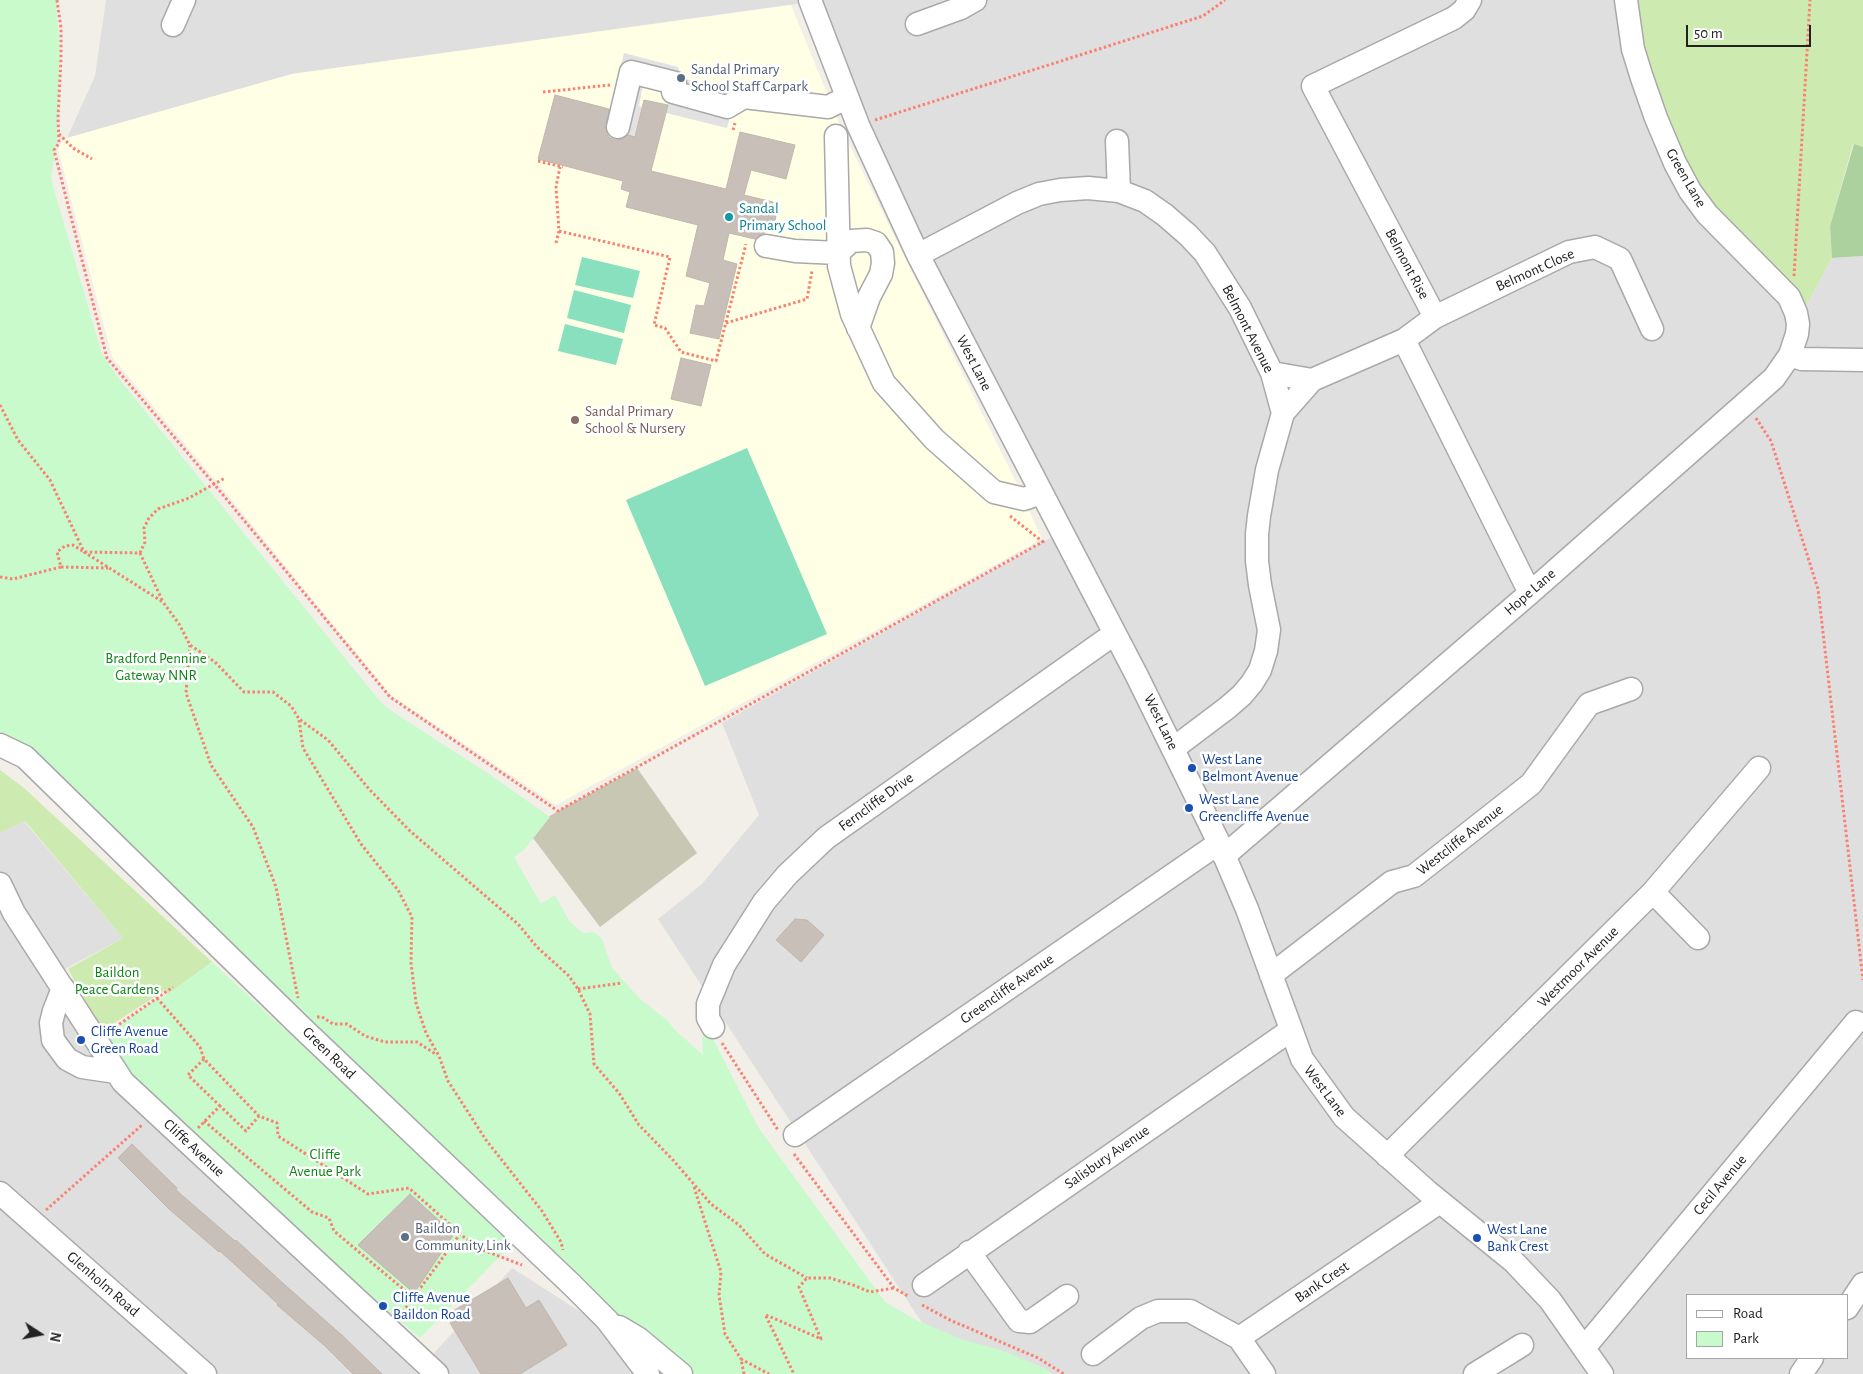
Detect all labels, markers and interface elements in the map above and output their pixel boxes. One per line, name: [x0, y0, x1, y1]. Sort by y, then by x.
scale bar: [1688, 15, 1813, 47]
text: 50 m: [1694, 26, 1723, 41]
place label: Sandal Primary School Staff Carpark: [691, 60, 808, 95]
marker: Sandal Primary School Staff Carpark: [675, 72, 687, 84]
street label: Green Lane: [1662, 145, 1710, 211]
place label: Sandal Primary School: [739, 199, 827, 234]
marker: Sandal Primary School: [723, 211, 735, 223]
street label: Belmont Rise: [1381, 226, 1433, 302]
street label: Belmont Close: [1493, 245, 1577, 295]
street label: Belmont Avenue: [1218, 282, 1278, 376]
street label: West Lane: [952, 332, 996, 394]
place label: Sandal Primary School & Nursery: [585, 402, 685, 437]
marker: Sandal Primary School & Nursery: [569, 414, 581, 426]
street label: Hope Lane: [1501, 565, 1559, 619]
park label: Bradford Pennine Gateway NNR: [105, 649, 207, 684]
street label: West Lane: [1140, 691, 1182, 753]
place label: West Lane Belmont Avenue: [1202, 750, 1298, 785]
marker: West Lane Belmont Avenue: [1186, 762, 1198, 774]
street label: Ferncliffe Drive: [835, 769, 917, 835]
place label: West Lane Greencliffe Avenue: [1199, 790, 1309, 825]
street label: Westcliffe Avenue: [1413, 801, 1507, 879]
marker: West Lane Greencliffe Avenue: [1183, 802, 1195, 814]
street label: Westmoor Avenue: [1534, 923, 1622, 1011]
street label: Greencliffe Avenue: [957, 950, 1057, 1028]
park label: Baildon Peace Gardens: [75, 963, 159, 998]
place label: Cliffe Avenue Green Road: [91, 1022, 168, 1057]
street label: Green Road: [299, 1023, 359, 1083]
marker: Cliffe Avenue Green Road: [75, 1034, 87, 1046]
street label: West Lane: [1300, 1062, 1350, 1120]
street label: Cliffe Avenue: [160, 1115, 228, 1181]
street label: Salisbury Avenue: [1061, 1121, 1153, 1193]
park label: Cliffe Avenue Park: [289, 1145, 361, 1180]
street label: Cecil Avenue: [1689, 1151, 1751, 1219]
place label: Baildon Community Link: [415, 1219, 511, 1254]
place label: West Lane Bank Crest: [1487, 1220, 1548, 1255]
marker: Baildon Community Link: [399, 1231, 411, 1243]
marker: West Lane Bank Crest: [1471, 1232, 1483, 1244]
street label: Glenholm Road: [63, 1248, 143, 1320]
street label: Bank Crest: [1291, 1257, 1353, 1307]
place label: Cliffe Avenue Baildon Road: [393, 1288, 470, 1323]
legend: [1686, 1294, 1848, 1359]
marker: Cliffe Avenue Baildon Road: [377, 1300, 389, 1312]
text: Road: [1733, 1306, 1763, 1321]
north arrow: [15, 1309, 65, 1359]
text: N: [47, 1331, 63, 1343]
text: Park: [1733, 1331, 1759, 1346]

